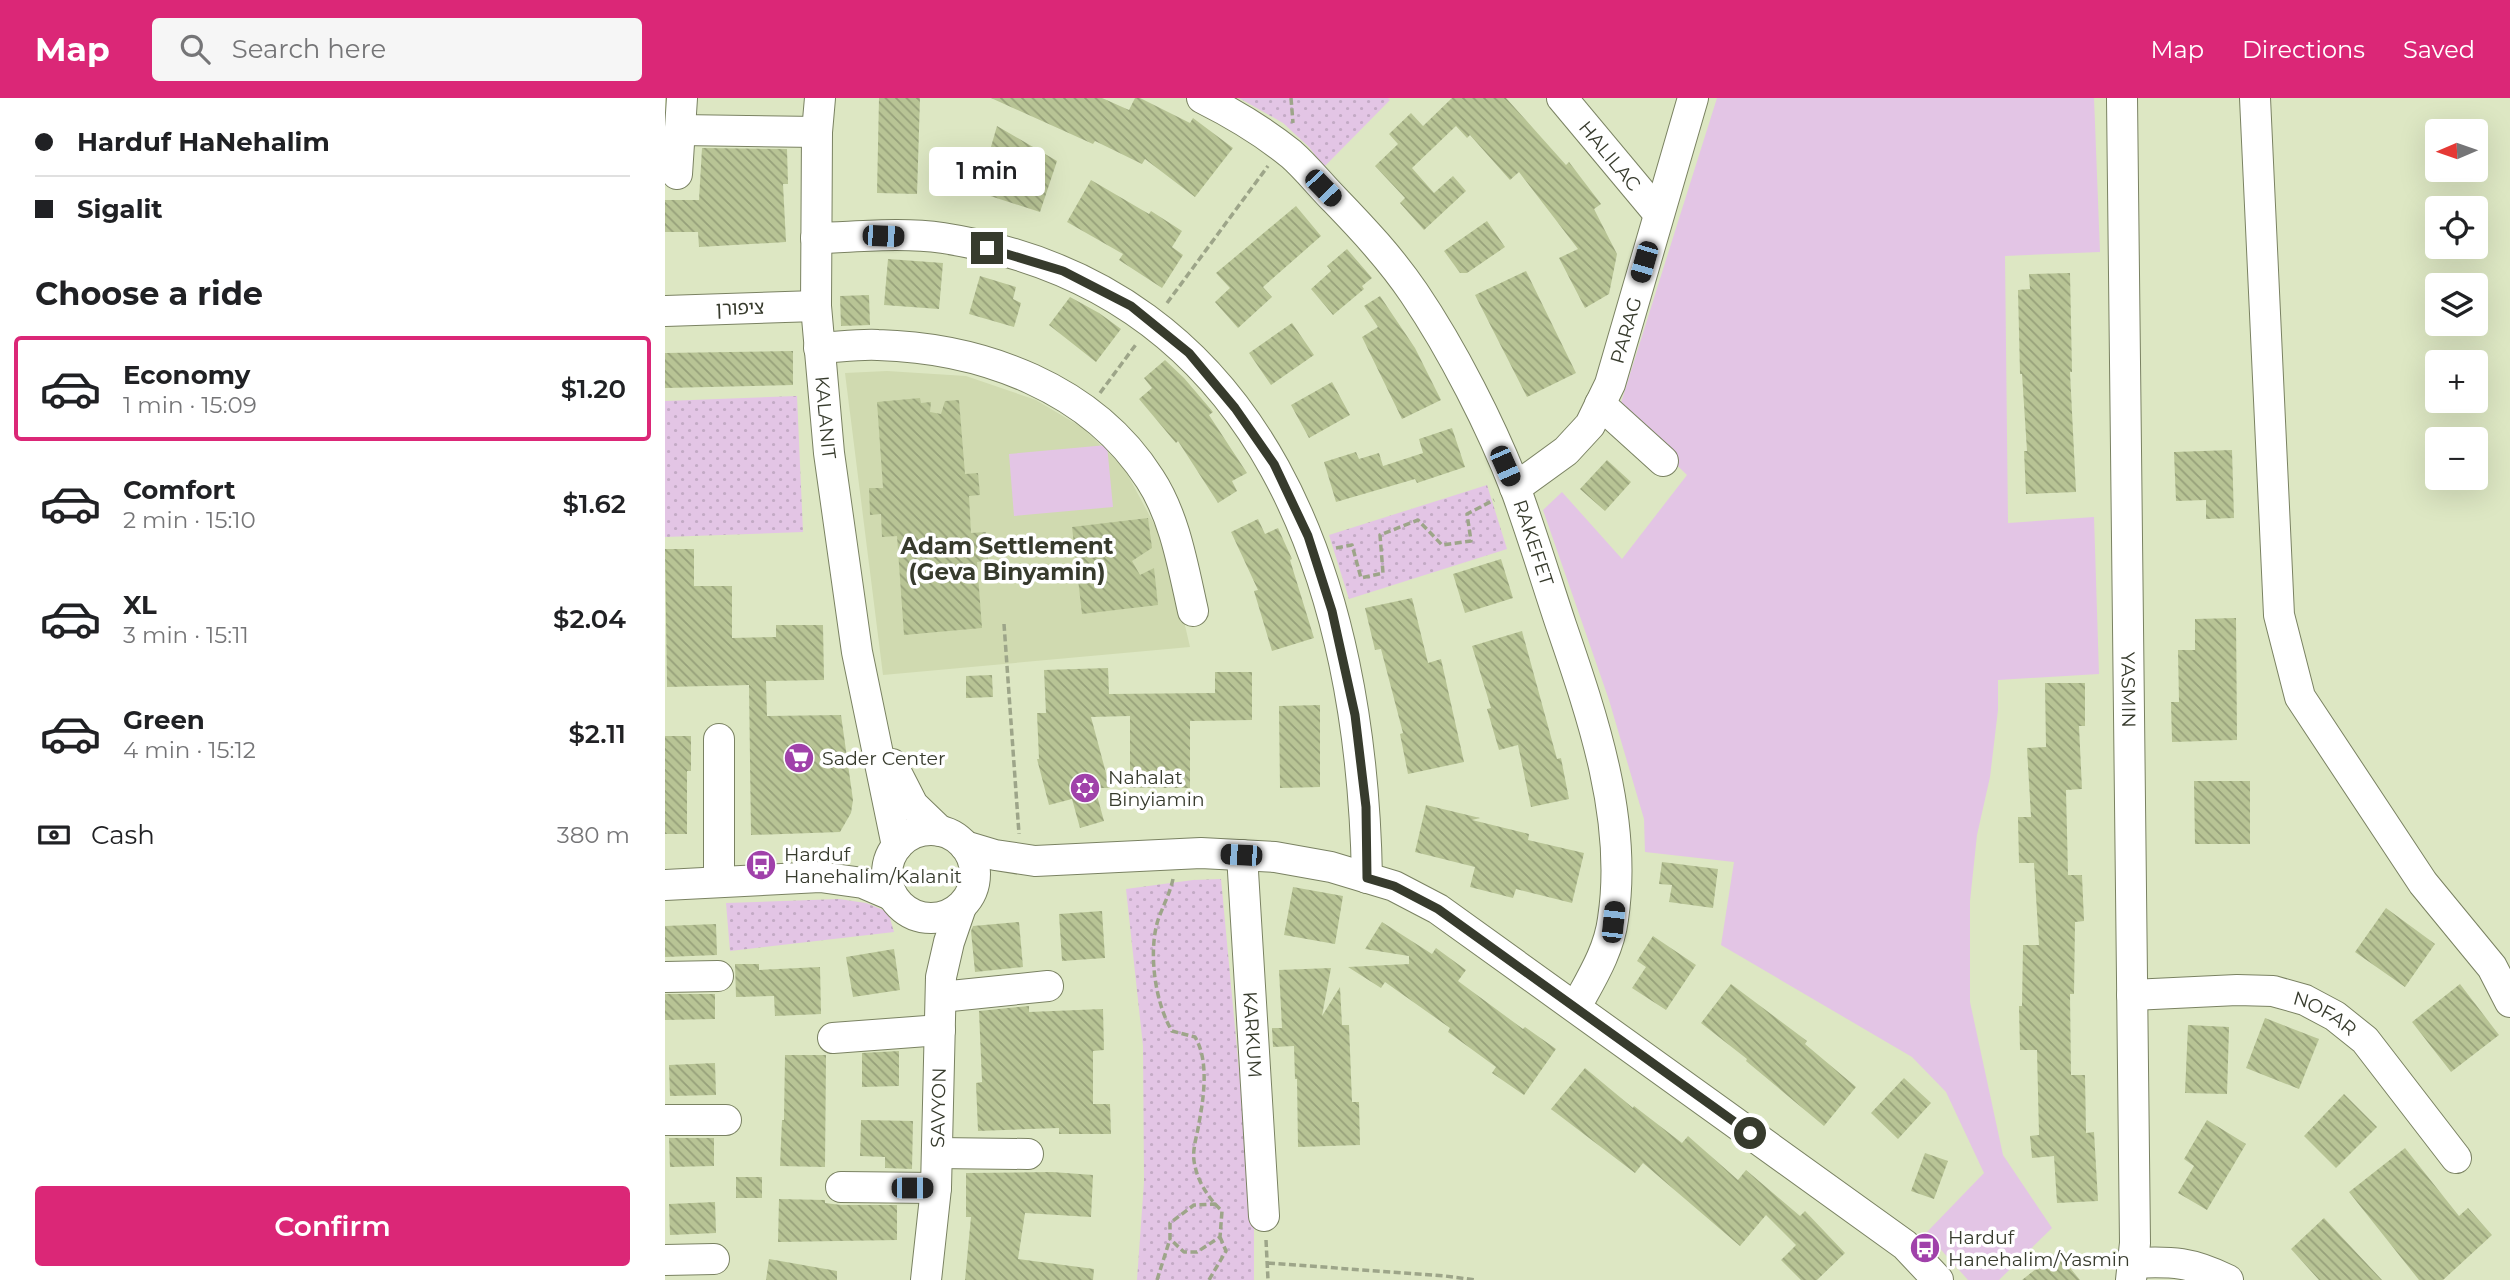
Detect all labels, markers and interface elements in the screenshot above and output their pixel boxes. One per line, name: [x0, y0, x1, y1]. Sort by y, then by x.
search box: [152, 18, 642, 81]
text: Map: [35, 29, 110, 69]
icon: search: [176, 30, 214, 68]
text: Search here: [232, 33, 386, 65]
text: Map: [2151, 35, 2204, 64]
text: Directions: [2242, 35, 2365, 64]
text: Saved: [2403, 35, 2475, 64]
street label: HALILAC: [1574, 116, 1646, 195]
north arrow: [2425, 119, 2489, 182]
map controls: [2425, 119, 2488, 490]
text: Harduf HaNehalim: [77, 126, 330, 158]
callout: 1 min: [929, 146, 1045, 195]
text: 1 min: [956, 157, 1018, 185]
car: [1301, 166, 1346, 210]
text: Sigalit: [77, 193, 163, 225]
button: locate: [2425, 196, 2488, 259]
car: [862, 225, 905, 247]
route end: [971, 232, 1003, 264]
car: [1629, 239, 1660, 285]
button: layers: [2425, 273, 2488, 336]
text: Choose a ride: [35, 274, 263, 313]
street label: PARAG: [1605, 294, 1646, 366]
street label: ציפורן: [715, 296, 765, 320]
button: +: [2425, 350, 2488, 413]
icon: car: [39, 357, 102, 420]
text: Economy: [123, 359, 250, 391]
text: $1.20: [561, 373, 626, 405]
street label: KALANIT: [811, 375, 841, 461]
text: 1 min · 15:09: [123, 391, 257, 419]
button: −: [2425, 427, 2488, 490]
car: [1487, 443, 1524, 489]
icon: car: [39, 472, 102, 535]
text: Comfort: [123, 474, 235, 506]
text: $1.62: [563, 488, 626, 520]
street label: RAKEFET: [1509, 496, 1559, 589]
text: 2 min · 15:10: [123, 506, 256, 534]
district label: Adam Settlement (Geva Binyamin): [899, 532, 1114, 586]
icon: car: [39, 587, 102, 650]
text: XL: [123, 589, 157, 621]
text: $2.04: [553, 603, 626, 635]
text: 3 min · 15:11: [123, 621, 249, 649]
street label: YASMIN: [2117, 652, 2141, 728]
icon: car: [39, 702, 102, 765]
text: Green: [123, 704, 205, 736]
text: $2.11: [568, 718, 626, 750]
text: 4 min · 15:12: [123, 736, 256, 764]
supermarket icon: Sader Center: [782, 741, 816, 775]
place label: Sader Center: [822, 747, 946, 770]
place label: Nahalat Binyiamin: [1108, 766, 1205, 811]
synagogue icon: Nahalat Binyiamin: [1068, 771, 1102, 805]
icon: cash: [35, 816, 73, 854]
text: Cash: [91, 819, 155, 851]
text: 380 m: [557, 821, 630, 849]
place label: Harduf Hanehalim/Kalanit: [784, 843, 962, 888]
car: [1220, 843, 1263, 867]
bus stop icon: Harduf Hanehalim/Kalanit: [744, 848, 778, 882]
car: [1601, 900, 1626, 944]
street label: NOFAR: [2291, 986, 2361, 1040]
street label: KARKUM: [1239, 991, 1267, 1079]
street label: SAVYON: [925, 1067, 950, 1148]
route start: [1734, 1117, 1766, 1149]
car: [892, 1178, 934, 1199]
button: Confirm: [35, 1186, 630, 1266]
place label: Harduf Hanehalim/Yasmin: [1948, 1226, 2130, 1271]
bus stop icon: Harduf Hanehalim/Yasmin: [1908, 1231, 1942, 1265]

